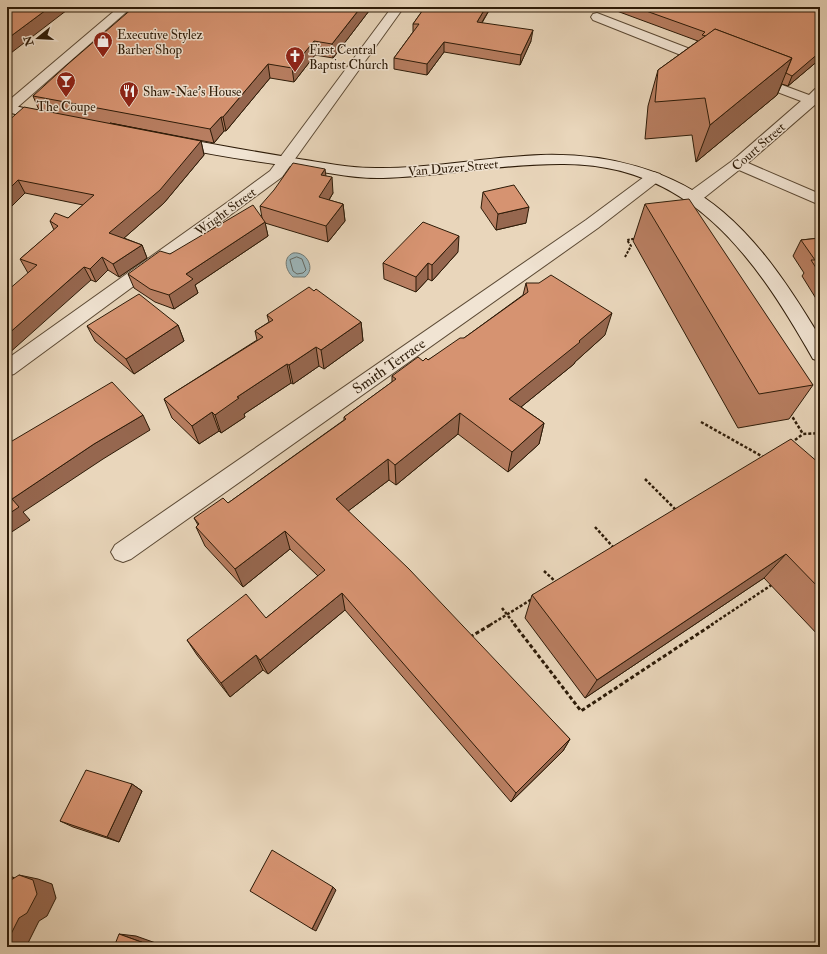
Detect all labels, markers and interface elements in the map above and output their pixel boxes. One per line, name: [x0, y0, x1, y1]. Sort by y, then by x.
north arrow: [18, 18, 58, 58]
place label: Executive Stylez Barber Shop: [117, 27, 203, 59]
shop icon: Executive Stylez Barber Shop: [92, 30, 114, 58]
text: N: [21, 33, 37, 49]
place label: First Central Baptist Church: [309, 42, 389, 74]
church icon: First Central Baptist Church: [284, 45, 306, 73]
bar icon: The Coupe: [55, 70, 77, 98]
restaurant icon: Shaw-Nae's House: [118, 80, 140, 108]
place label: Shaw-Nae's House: [143, 84, 242, 100]
place label: The Coupe: [36, 99, 96, 116]
street label: Court Street: [729, 119, 789, 174]
street label: Van Duzer Street: [407, 156, 499, 180]
street label: Wright Street: [191, 184, 259, 240]
street label: Smith Terrace: [349, 334, 430, 399]

